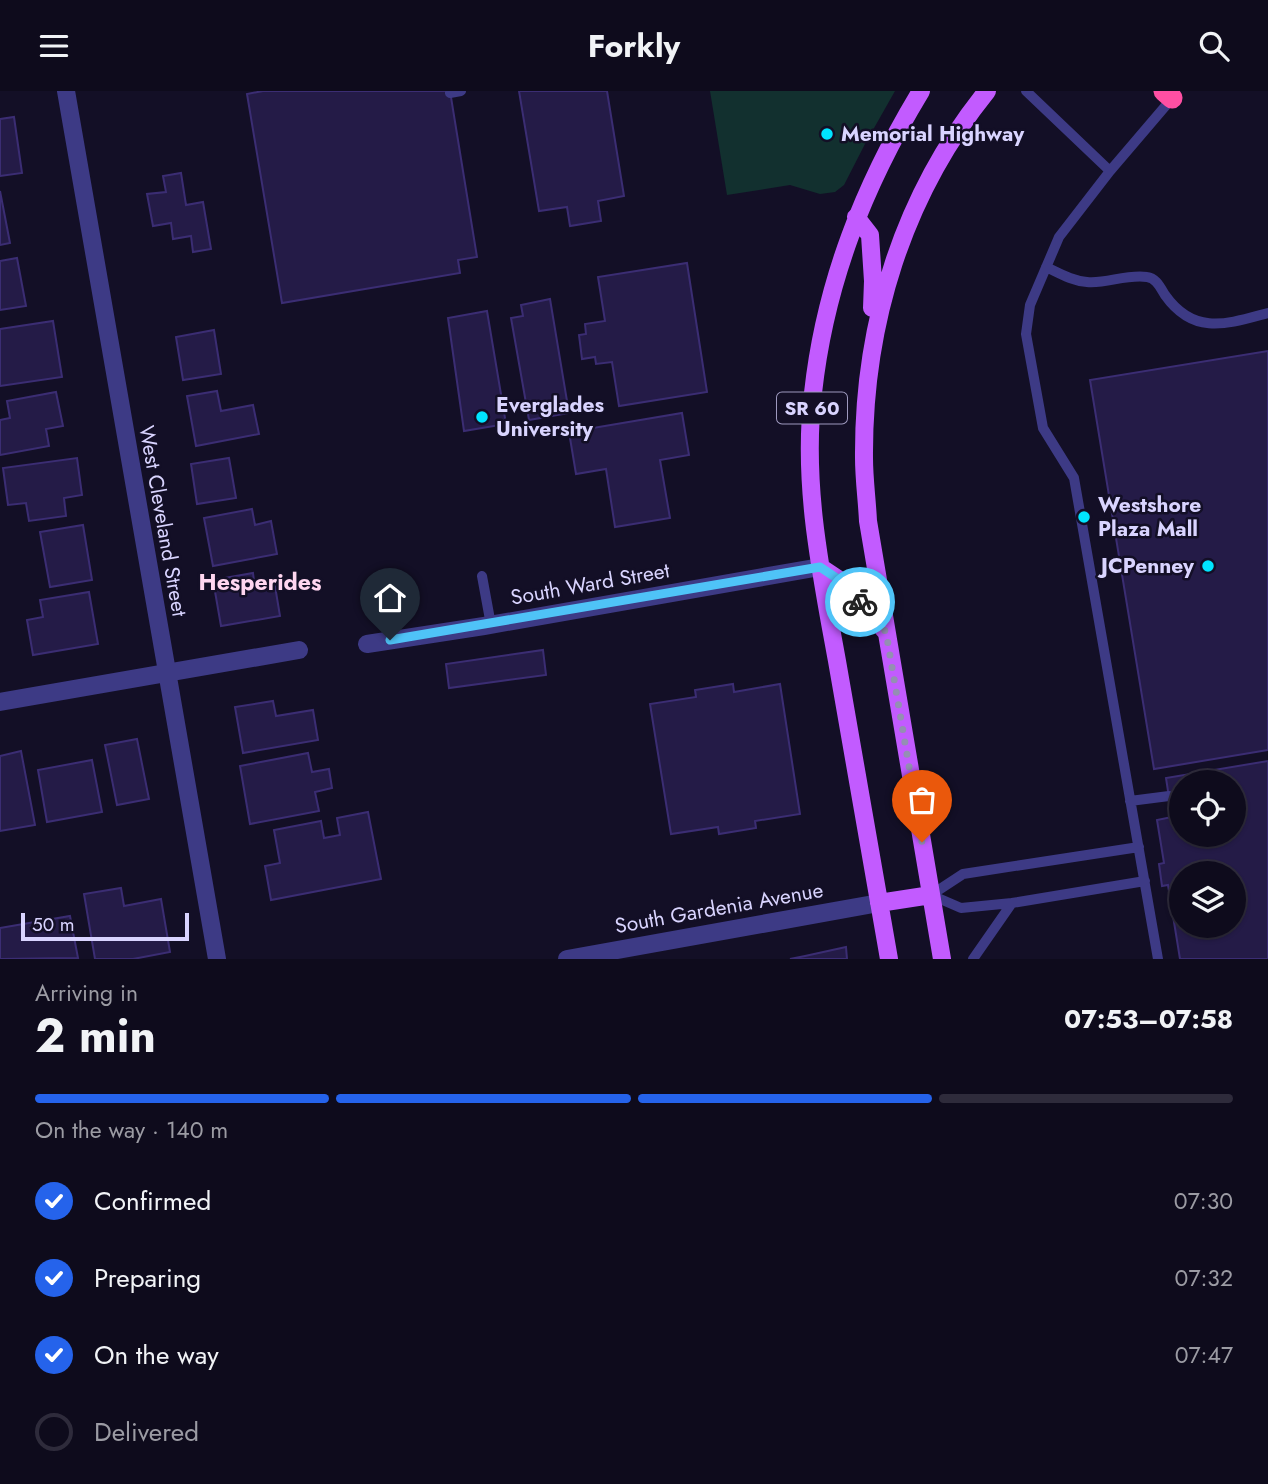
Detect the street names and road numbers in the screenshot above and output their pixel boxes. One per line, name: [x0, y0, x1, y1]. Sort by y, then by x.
road number: SR 60: [777, 393, 847, 423]
street label: West Cleveland Street: [131, 423, 195, 619]
street label: South Ward Street: [508, 555, 672, 613]
street label: South Gardenia Avenue: [612, 875, 826, 941]

